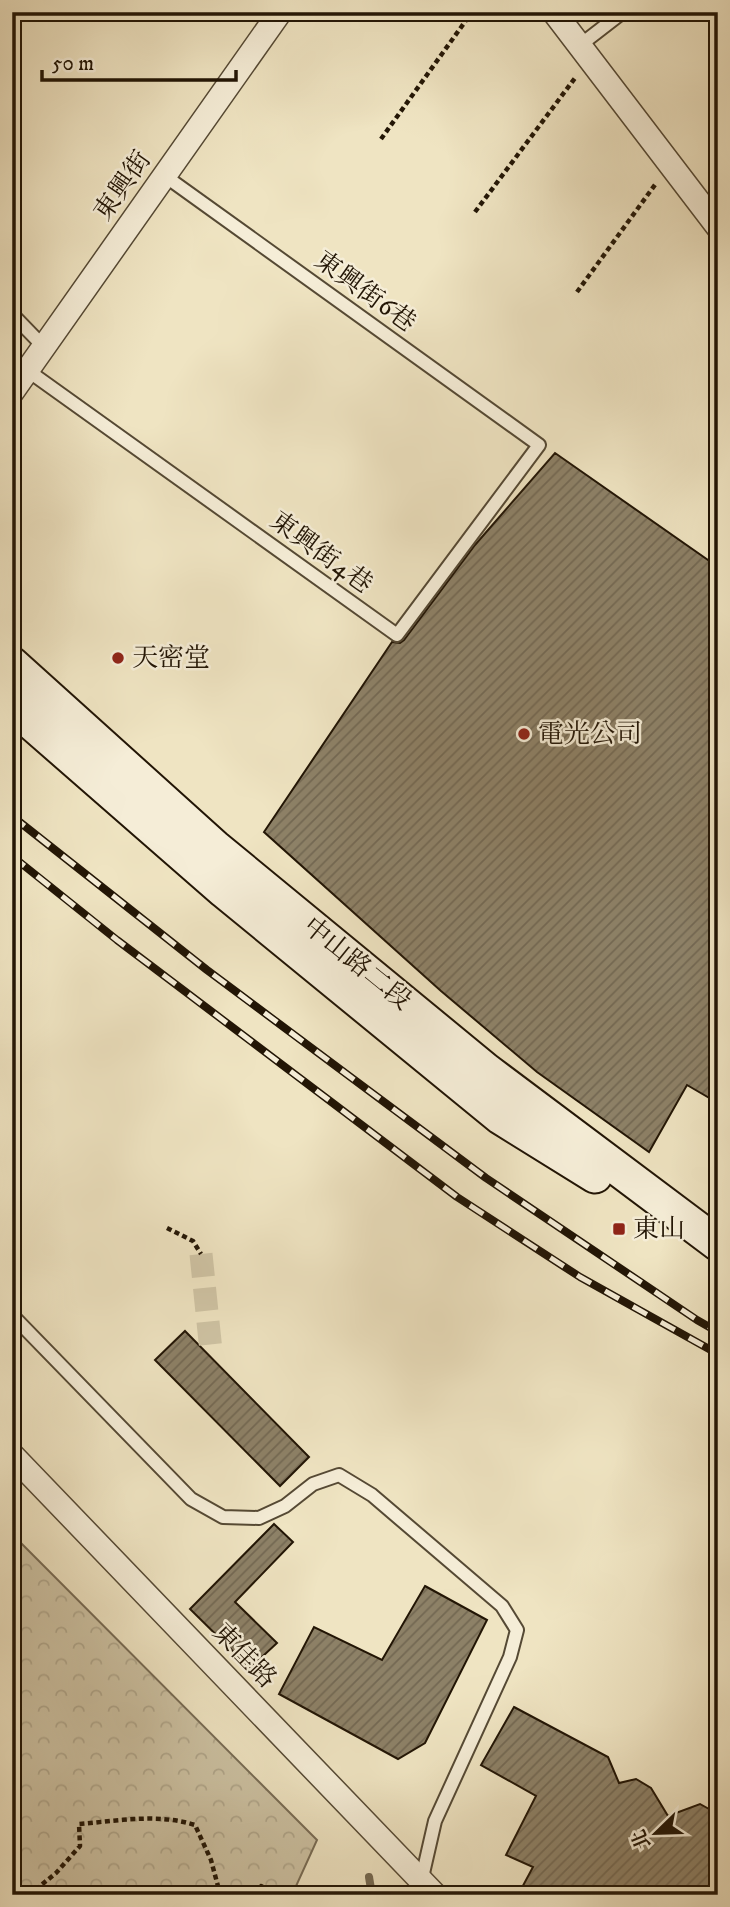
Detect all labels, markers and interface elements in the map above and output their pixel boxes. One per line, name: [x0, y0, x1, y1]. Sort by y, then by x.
scale bar: [42, 38, 236, 82]
text: 50 m: [52, 51, 94, 77]
street label: 東興街: [87, 145, 159, 227]
street label: 東興街6巷: [308, 244, 422, 340]
street label: 東興街4巷: [263, 505, 379, 601]
place label: 天密堂: [132, 642, 210, 675]
marker: 天密堂: [110, 650, 126, 666]
place label: 電光公司: [538, 718, 642, 751]
marker: 電光公司: [516, 726, 532, 742]
street label: 中山路二段: [296, 910, 418, 1018]
place label: 東山: [633, 1213, 685, 1246]
marker: 東山: [611, 1221, 627, 1237]
street label: 東佳路: [205, 1616, 283, 1696]
north arrow: [622, 1798, 692, 1868]
text: 北: [627, 1826, 656, 1852]

